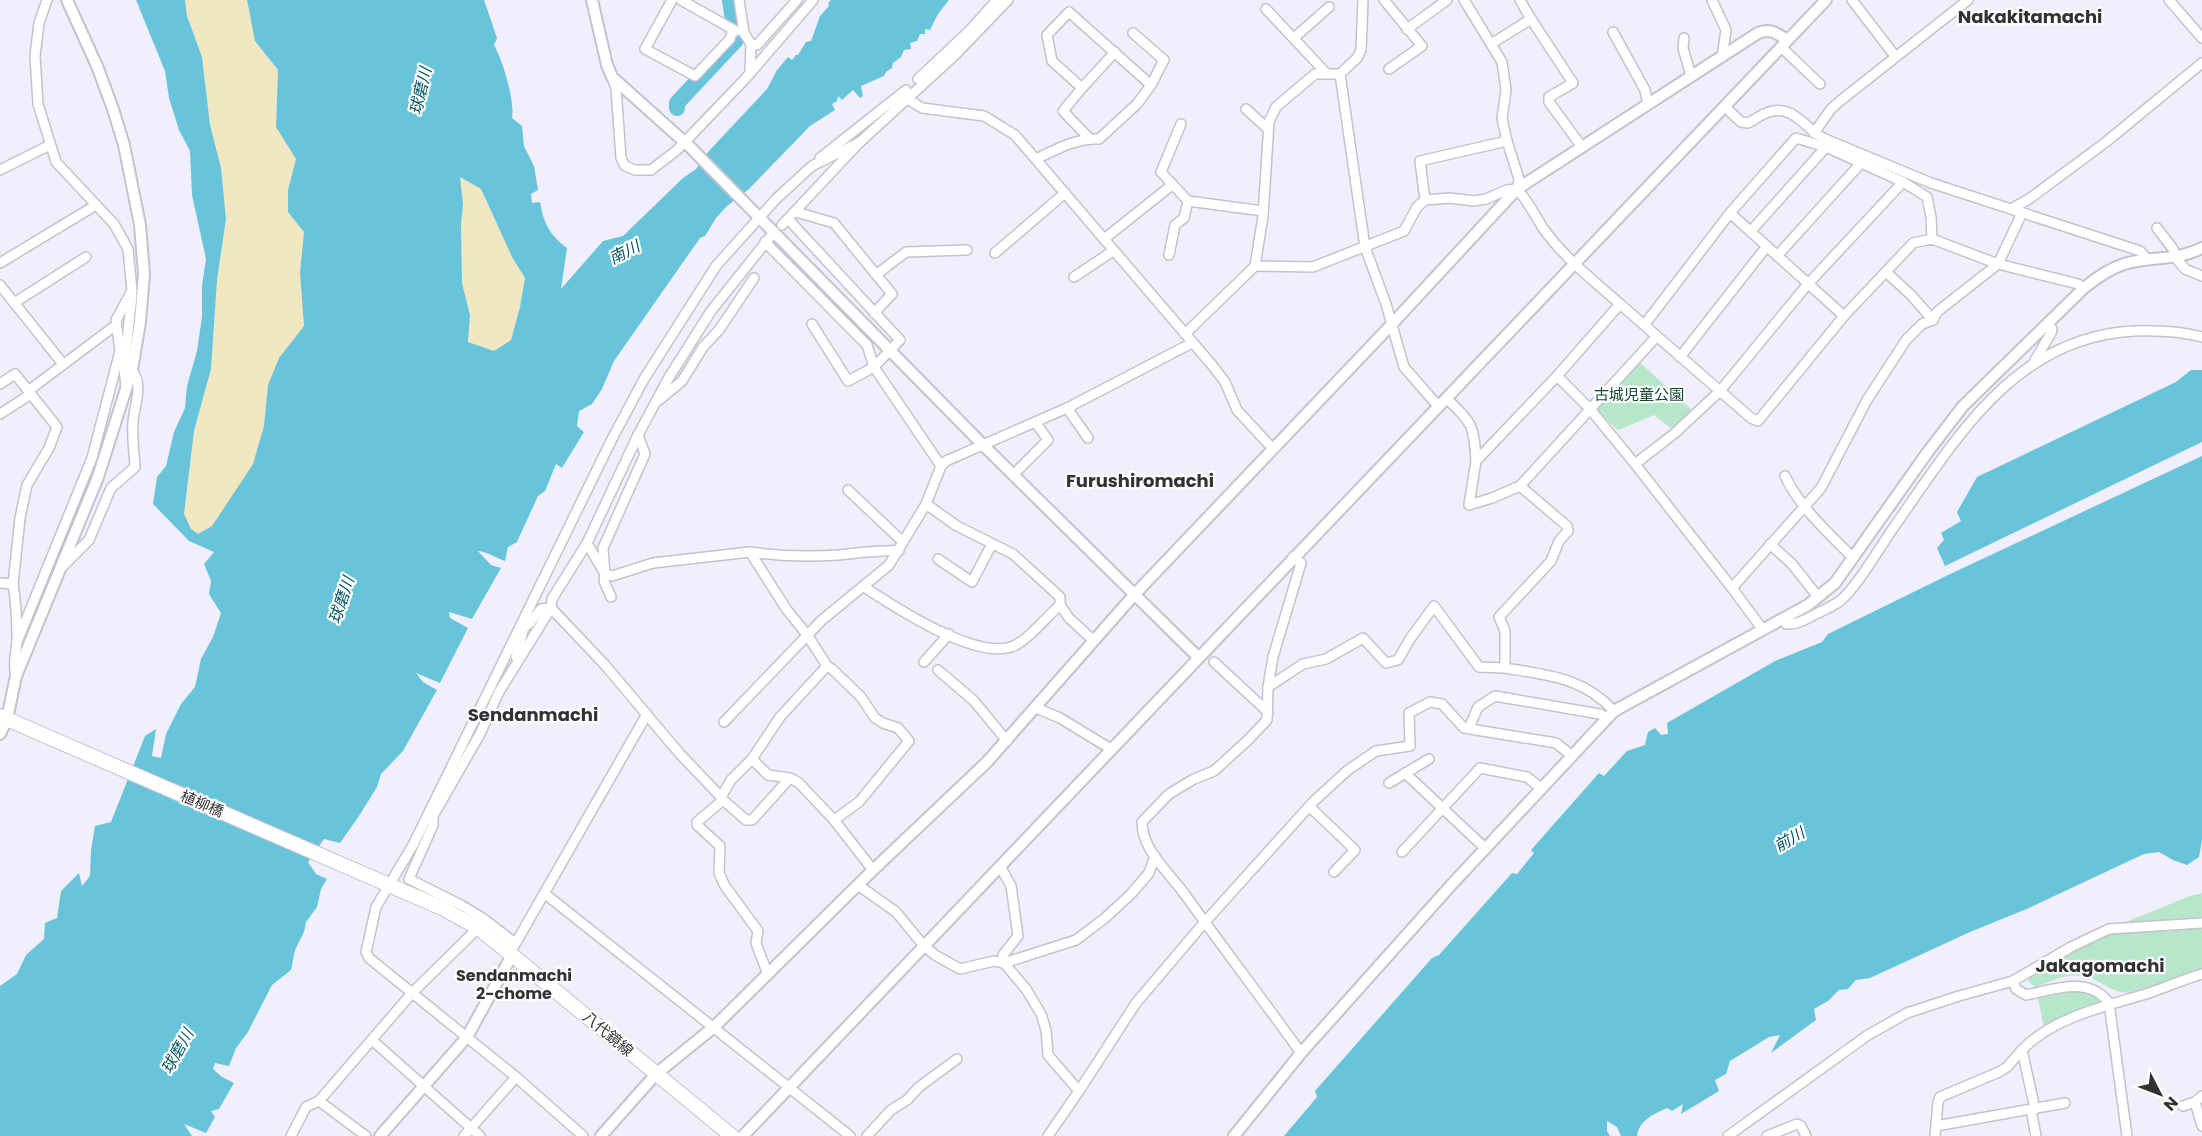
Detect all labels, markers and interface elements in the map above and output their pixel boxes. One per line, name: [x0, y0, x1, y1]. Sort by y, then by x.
district label: Nakakitamachi: [1958, 4, 2102, 29]
water label: 球磨川: [404, 63, 438, 117]
water label: 南川: [605, 234, 645, 270]
park label: 古城児童公園: [1594, 384, 1684, 405]
district label: Furushiromachi: [1066, 468, 1214, 493]
water label: 球磨川: [323, 572, 360, 627]
district label: Sendanmachi: [468, 702, 598, 727]
street label: 植柳橋: [177, 785, 227, 822]
water label: 前川: [1770, 820, 1811, 857]
district label: Jakagomachi: [2035, 953, 2165, 978]
district label: Sendanmachi 2-chome: [456, 964, 572, 1005]
street label: 八代鏡線: [579, 1006, 638, 1061]
water label: 球磨川: [156, 1023, 200, 1078]
north arrow: [2130, 1064, 2190, 1124]
text: N: [2158, 1092, 2183, 1116]

